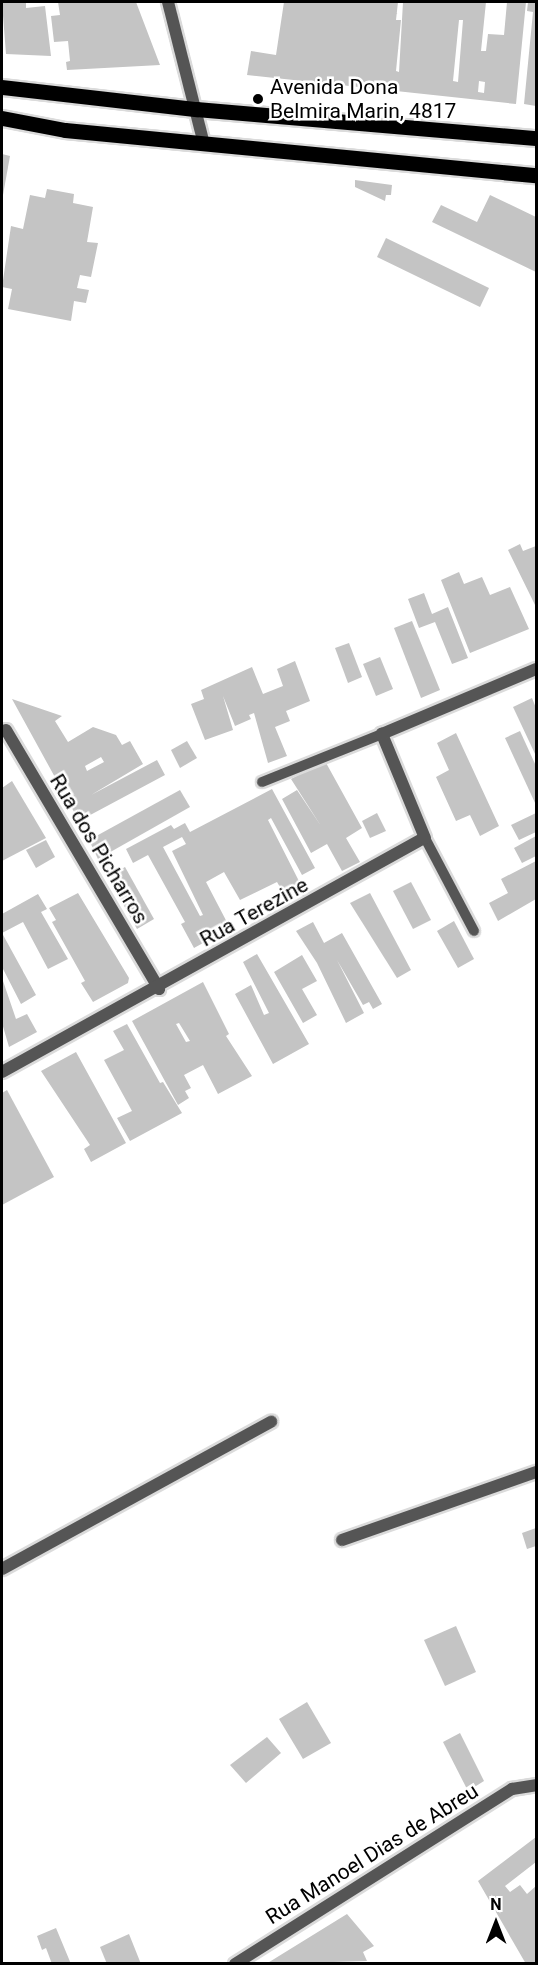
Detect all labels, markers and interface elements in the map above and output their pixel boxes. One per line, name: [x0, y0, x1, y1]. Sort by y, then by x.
place label: Avenida Dona Belmira Marin, 4817: [270, 74, 456, 124]
marker: Avenida Dona Belmira Marin, 4817: [251, 92, 265, 106]
street label: Rua dos Picharros: [44, 770, 154, 928]
street label: Rua Terezine: [195, 872, 313, 952]
street label: Rua Manoel Dias de Abreu: [261, 1778, 483, 1930]
north arrow: [466, 1893, 526, 1953]
text: N: [490, 1895, 502, 1914]

